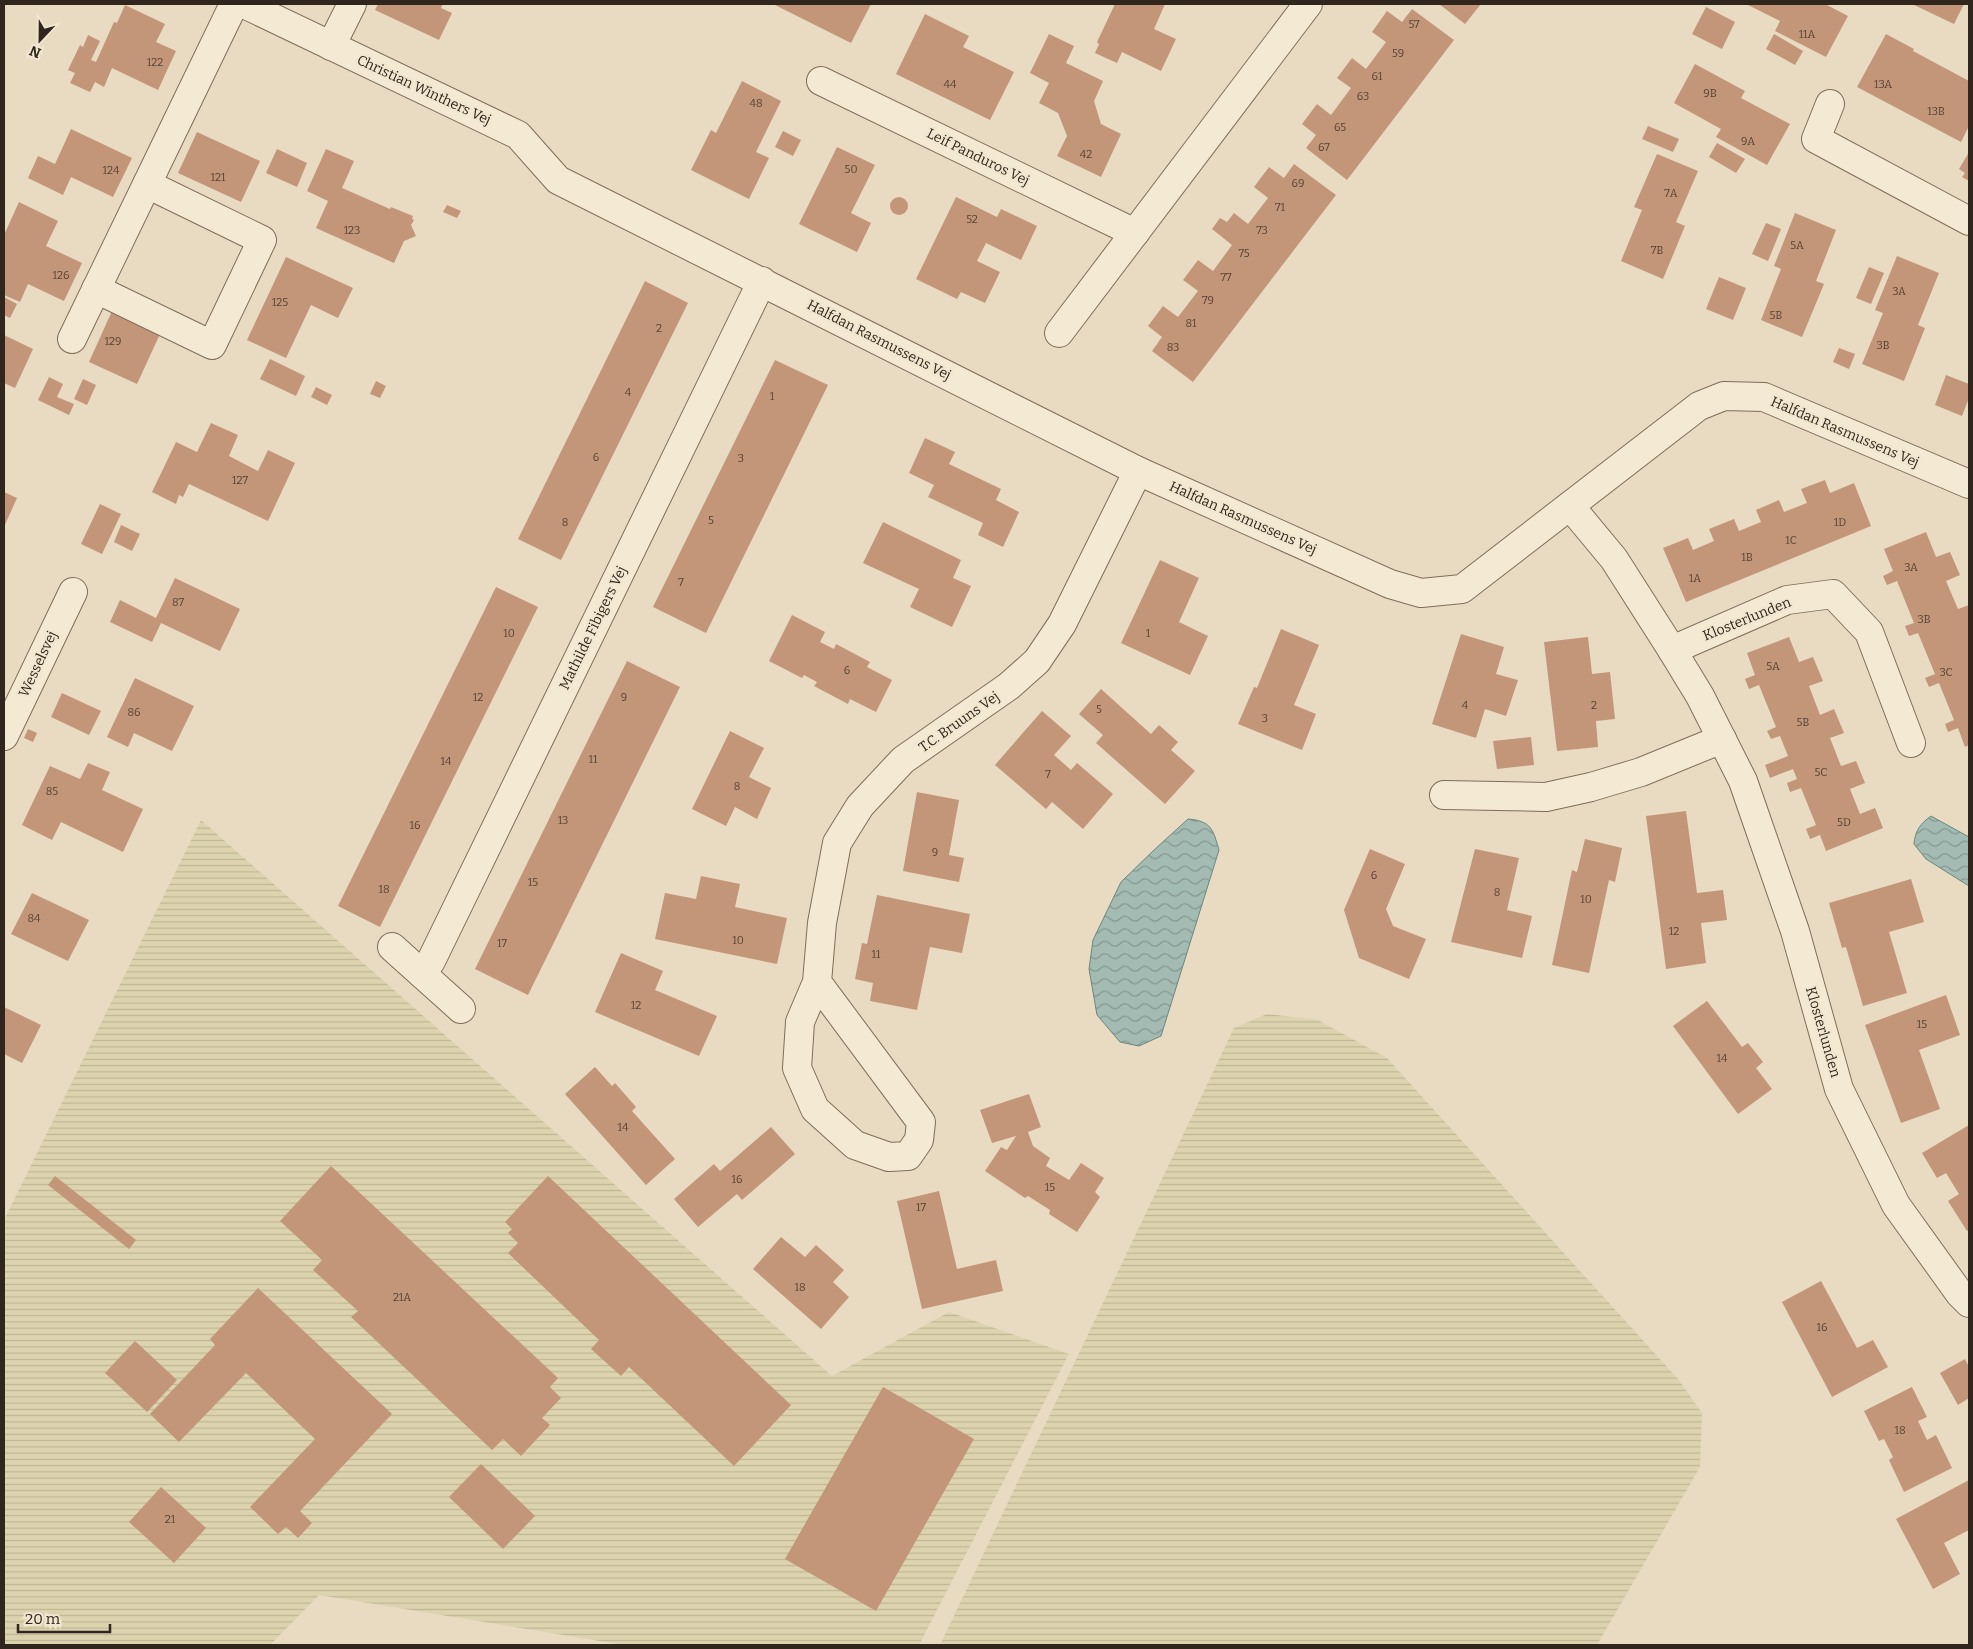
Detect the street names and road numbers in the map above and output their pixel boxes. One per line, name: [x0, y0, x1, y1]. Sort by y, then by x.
street label: Christian Winthers Vej: [354, 51, 494, 129]
street label: Leif Panduros Vej: [924, 125, 1032, 189]
street label: Halfdan Rasmussens Vej: [804, 296, 954, 384]
street label: Halfdan Rasmussens Vej: [1768, 393, 1922, 471]
street label: Halfdan Rasmussens Vej: [1167, 478, 1319, 558]
street label: Mathilde Fibigers Vej: [556, 563, 630, 693]
street label: Klosterlunden: [1700, 594, 1794, 644]
street label: Wesselsvej: [15, 628, 61, 700]
street label: T.C. Bruuns Vej: [915, 688, 1003, 756]
street label: Klosterlunden: [1802, 985, 1844, 1079]

